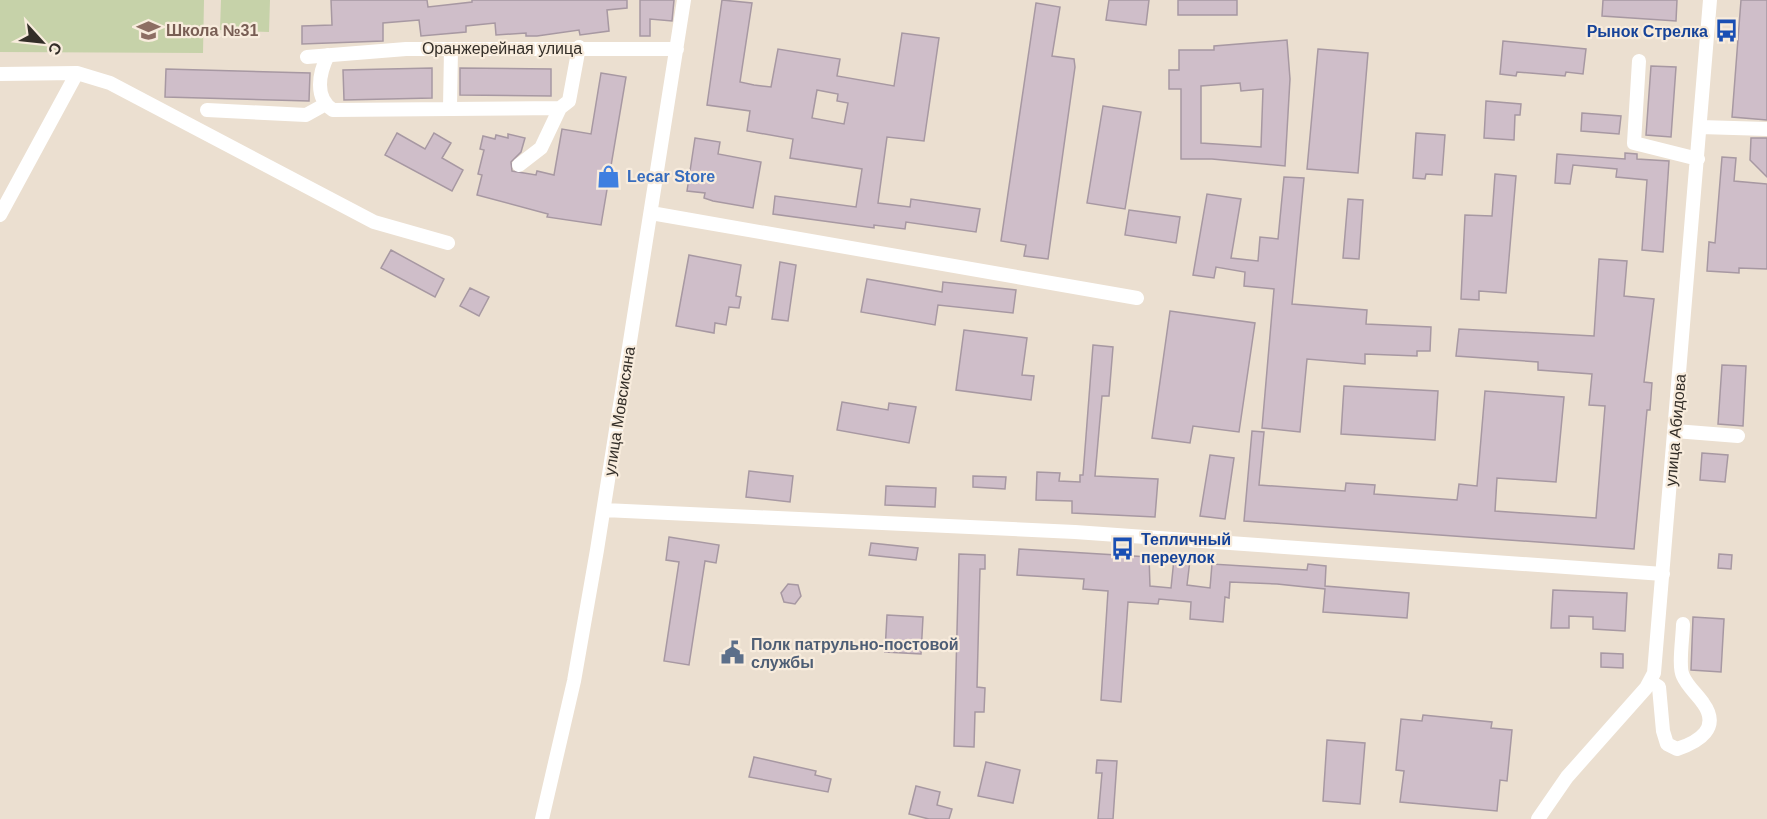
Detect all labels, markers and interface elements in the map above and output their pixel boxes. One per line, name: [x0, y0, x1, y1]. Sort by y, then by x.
north arrow: [12, 12, 72, 72]
school or university icon: Школа №31: [135, 17, 161, 43]
bus stop icon: Рынок Стрелка: [1713, 18, 1739, 44]
place label: Школа №31: [166, 22, 258, 39]
place label: Рынок Стрелка: [1587, 23, 1708, 40]
text: С: [45, 40, 65, 58]
street label: Оранжерейная улица: [422, 40, 582, 57]
shop icon: Lecar Store: [596, 163, 622, 189]
place label: Lecar Store: [627, 168, 715, 185]
street label: улица Мовсисяна: [601, 345, 638, 477]
street label: улица Абидова: [1662, 373, 1689, 487]
place label: Тепличный переулок: [1141, 531, 1231, 566]
bus stop icon: Тепличный переулок: [1110, 535, 1136, 561]
place label: Полк патрульно-постовой службы: [751, 636, 959, 671]
public building icon: Полк патрульно-постовой службы: [720, 640, 746, 666]

